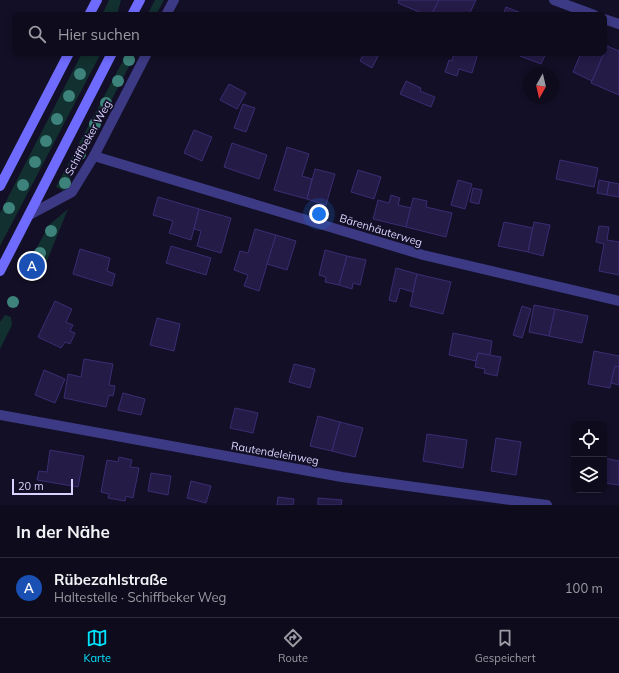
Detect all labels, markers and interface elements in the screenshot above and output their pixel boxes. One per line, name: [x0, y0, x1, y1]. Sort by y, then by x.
search box: [12, 12, 607, 56]
icon: search: [26, 23, 48, 45]
text: Hier suchen: [58, 25, 140, 44]
north arrow: [523, 68, 559, 104]
street label: Schiffbeker Weg: [62, 98, 114, 178]
your location: [309, 204, 329, 224]
street label: Bärenhäuterweg: [338, 211, 424, 249]
pin: A: [19, 251, 45, 281]
map controls: [571, 421, 607, 493]
button: locate: [571, 421, 607, 457]
street label: Rautendeleinweg: [230, 438, 320, 468]
button: layers: [571, 457, 607, 493]
scale bar: [12, 477, 73, 496]
text: 20 m: [18, 479, 44, 493]
text: In der Nähe: [16, 521, 110, 542]
text: Rübezahlstraße: [54, 570, 168, 589]
text: A: [24, 580, 34, 596]
text: 100 m: [565, 580, 603, 596]
text: Haltestelle · Schiffbeker Weg: [54, 589, 226, 605]
tab: Karte: [83, 627, 111, 665]
tab: Route: [278, 627, 308, 665]
tab: Gespeichert: [475, 627, 536, 665]

